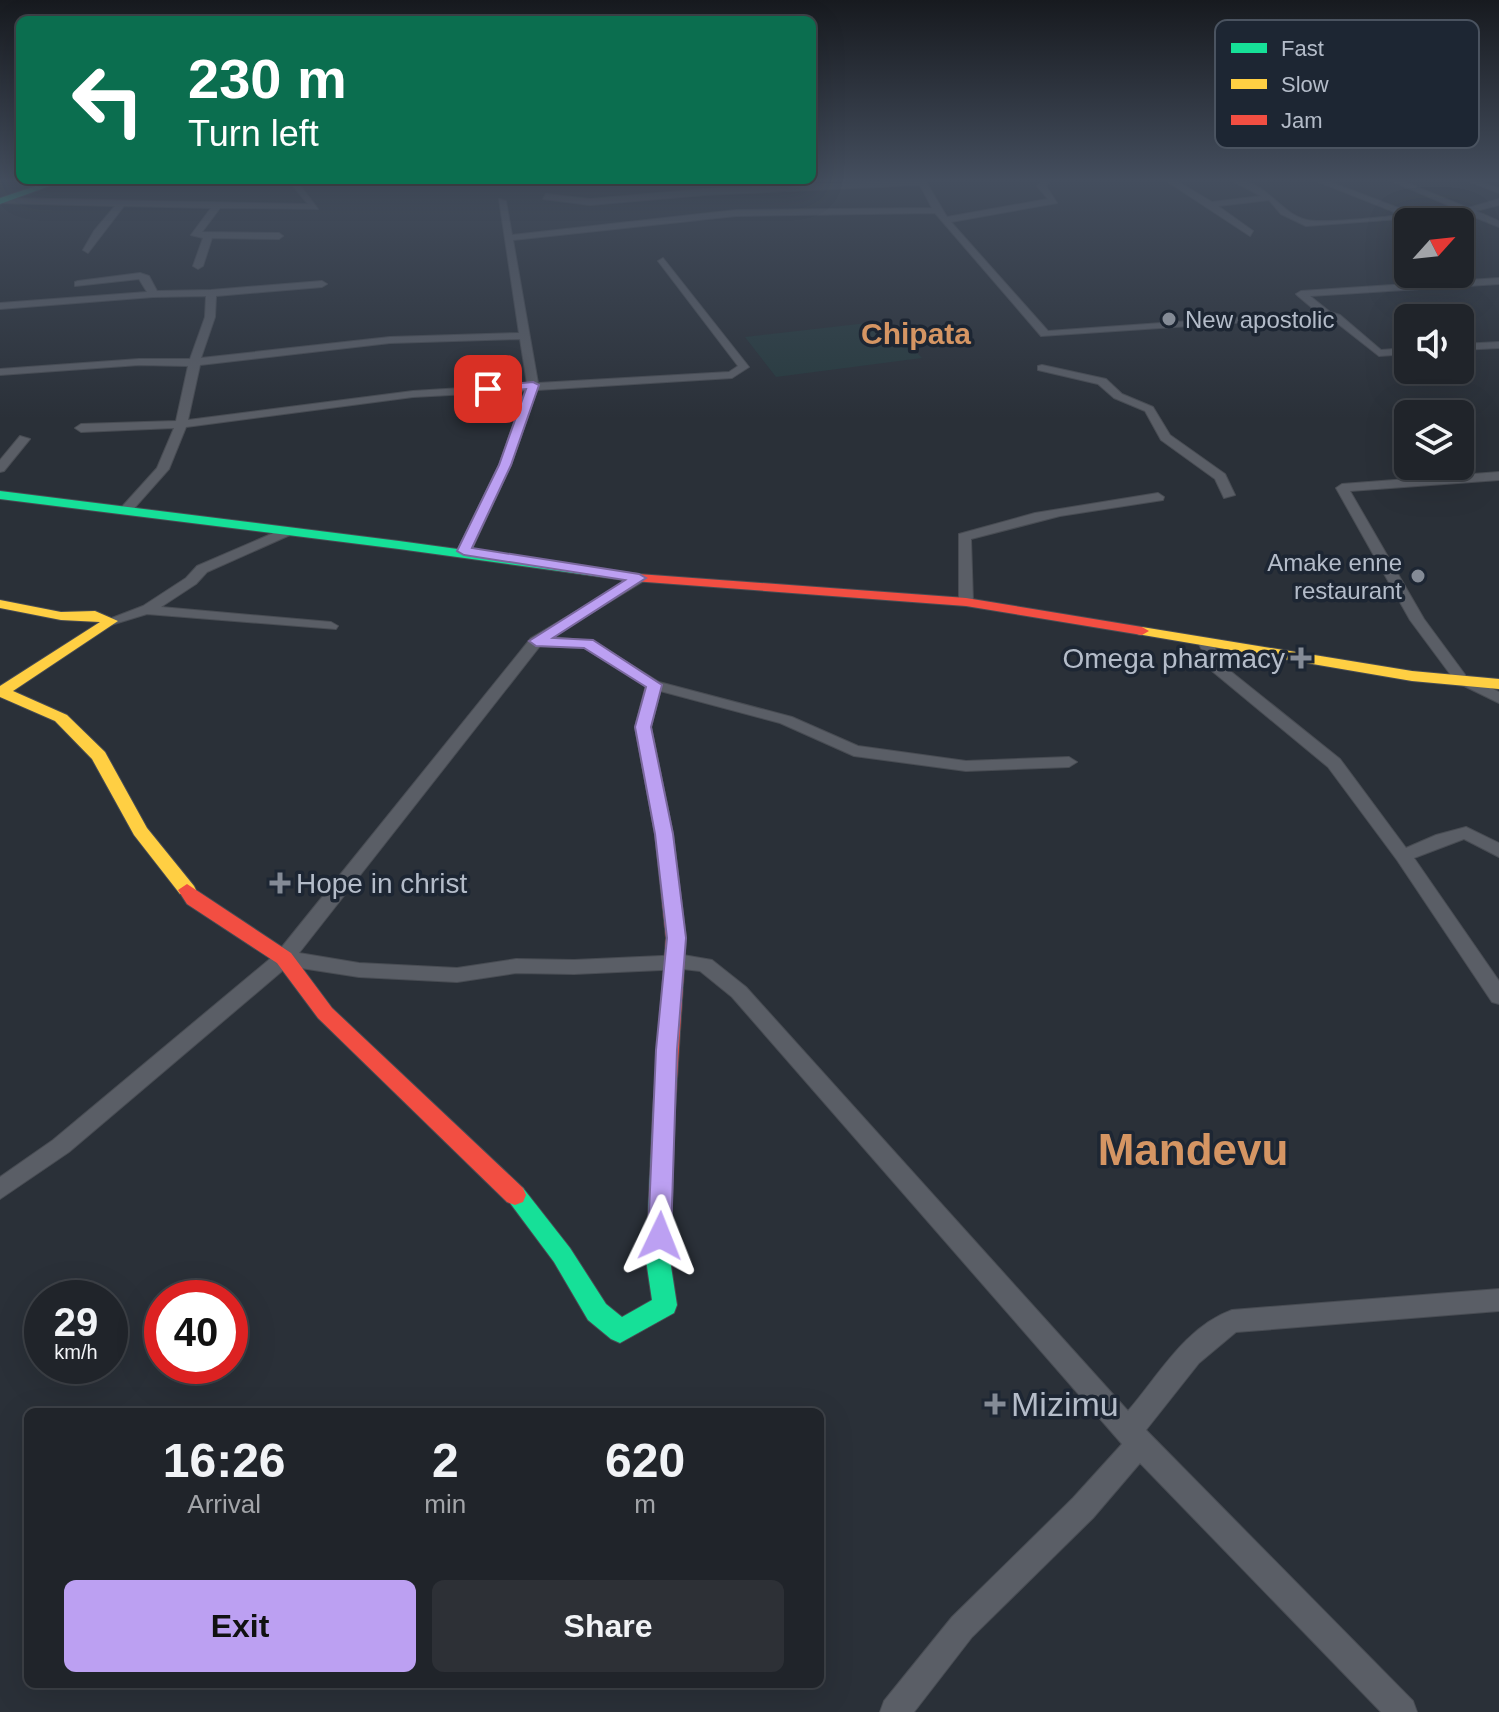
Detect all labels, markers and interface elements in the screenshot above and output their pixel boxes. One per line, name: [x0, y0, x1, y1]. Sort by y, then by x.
legend: [1215, 20, 1479, 148]
text: Fast: [1281, 36, 1324, 61]
text: 230 m: [188, 47, 347, 110]
icon: left: [56, 48, 160, 152]
text: Slow: [1281, 72, 1329, 97]
text: Jam: [1281, 108, 1323, 133]
text: Turn left: [188, 113, 319, 154]
north arrow: [1394, 208, 1474, 288]
map controls: [1394, 208, 1474, 480]
button: sound: [1394, 304, 1474, 384]
place label: New apostolic: [1185, 306, 1334, 333]
marker: New apostolic: [1160, 310, 1178, 328]
district label: Chipata: [861, 317, 971, 350]
pin: [454, 355, 522, 423]
icon: arrive: [466, 367, 510, 411]
button: layers: [1394, 400, 1474, 480]
place label: Amake enne restaurant: [1267, 549, 1402, 604]
marker: Amake enne restaurant: [1409, 567, 1427, 585]
place label: Omega pharmacy: [1062, 643, 1285, 674]
marker: Omega pharmacy: [1292, 649, 1310, 667]
place label: Hope in christ: [296, 868, 467, 899]
marker: Hope in christ: [271, 874, 289, 892]
district label: Mandevu: [1098, 1125, 1288, 1174]
position arrow: [618, 1194, 702, 1278]
speed limit sign: 40: [144, 1280, 248, 1384]
text: 29: [54, 1300, 98, 1344]
text: km/h: [54, 1341, 98, 1363]
place label: Mizimu: [1011, 1385, 1119, 1423]
marker: Mizimu: [986, 1395, 1004, 1413]
text: 16:26: [163, 1434, 286, 1487]
text: 2: [432, 1434, 459, 1487]
text: 620: [605, 1434, 685, 1487]
text: Arrival: [187, 1489, 261, 1519]
text: min: [424, 1489, 466, 1519]
text: m: [634, 1489, 656, 1519]
button: Exit: [64, 1580, 416, 1672]
button: Share: [432, 1580, 784, 1672]

